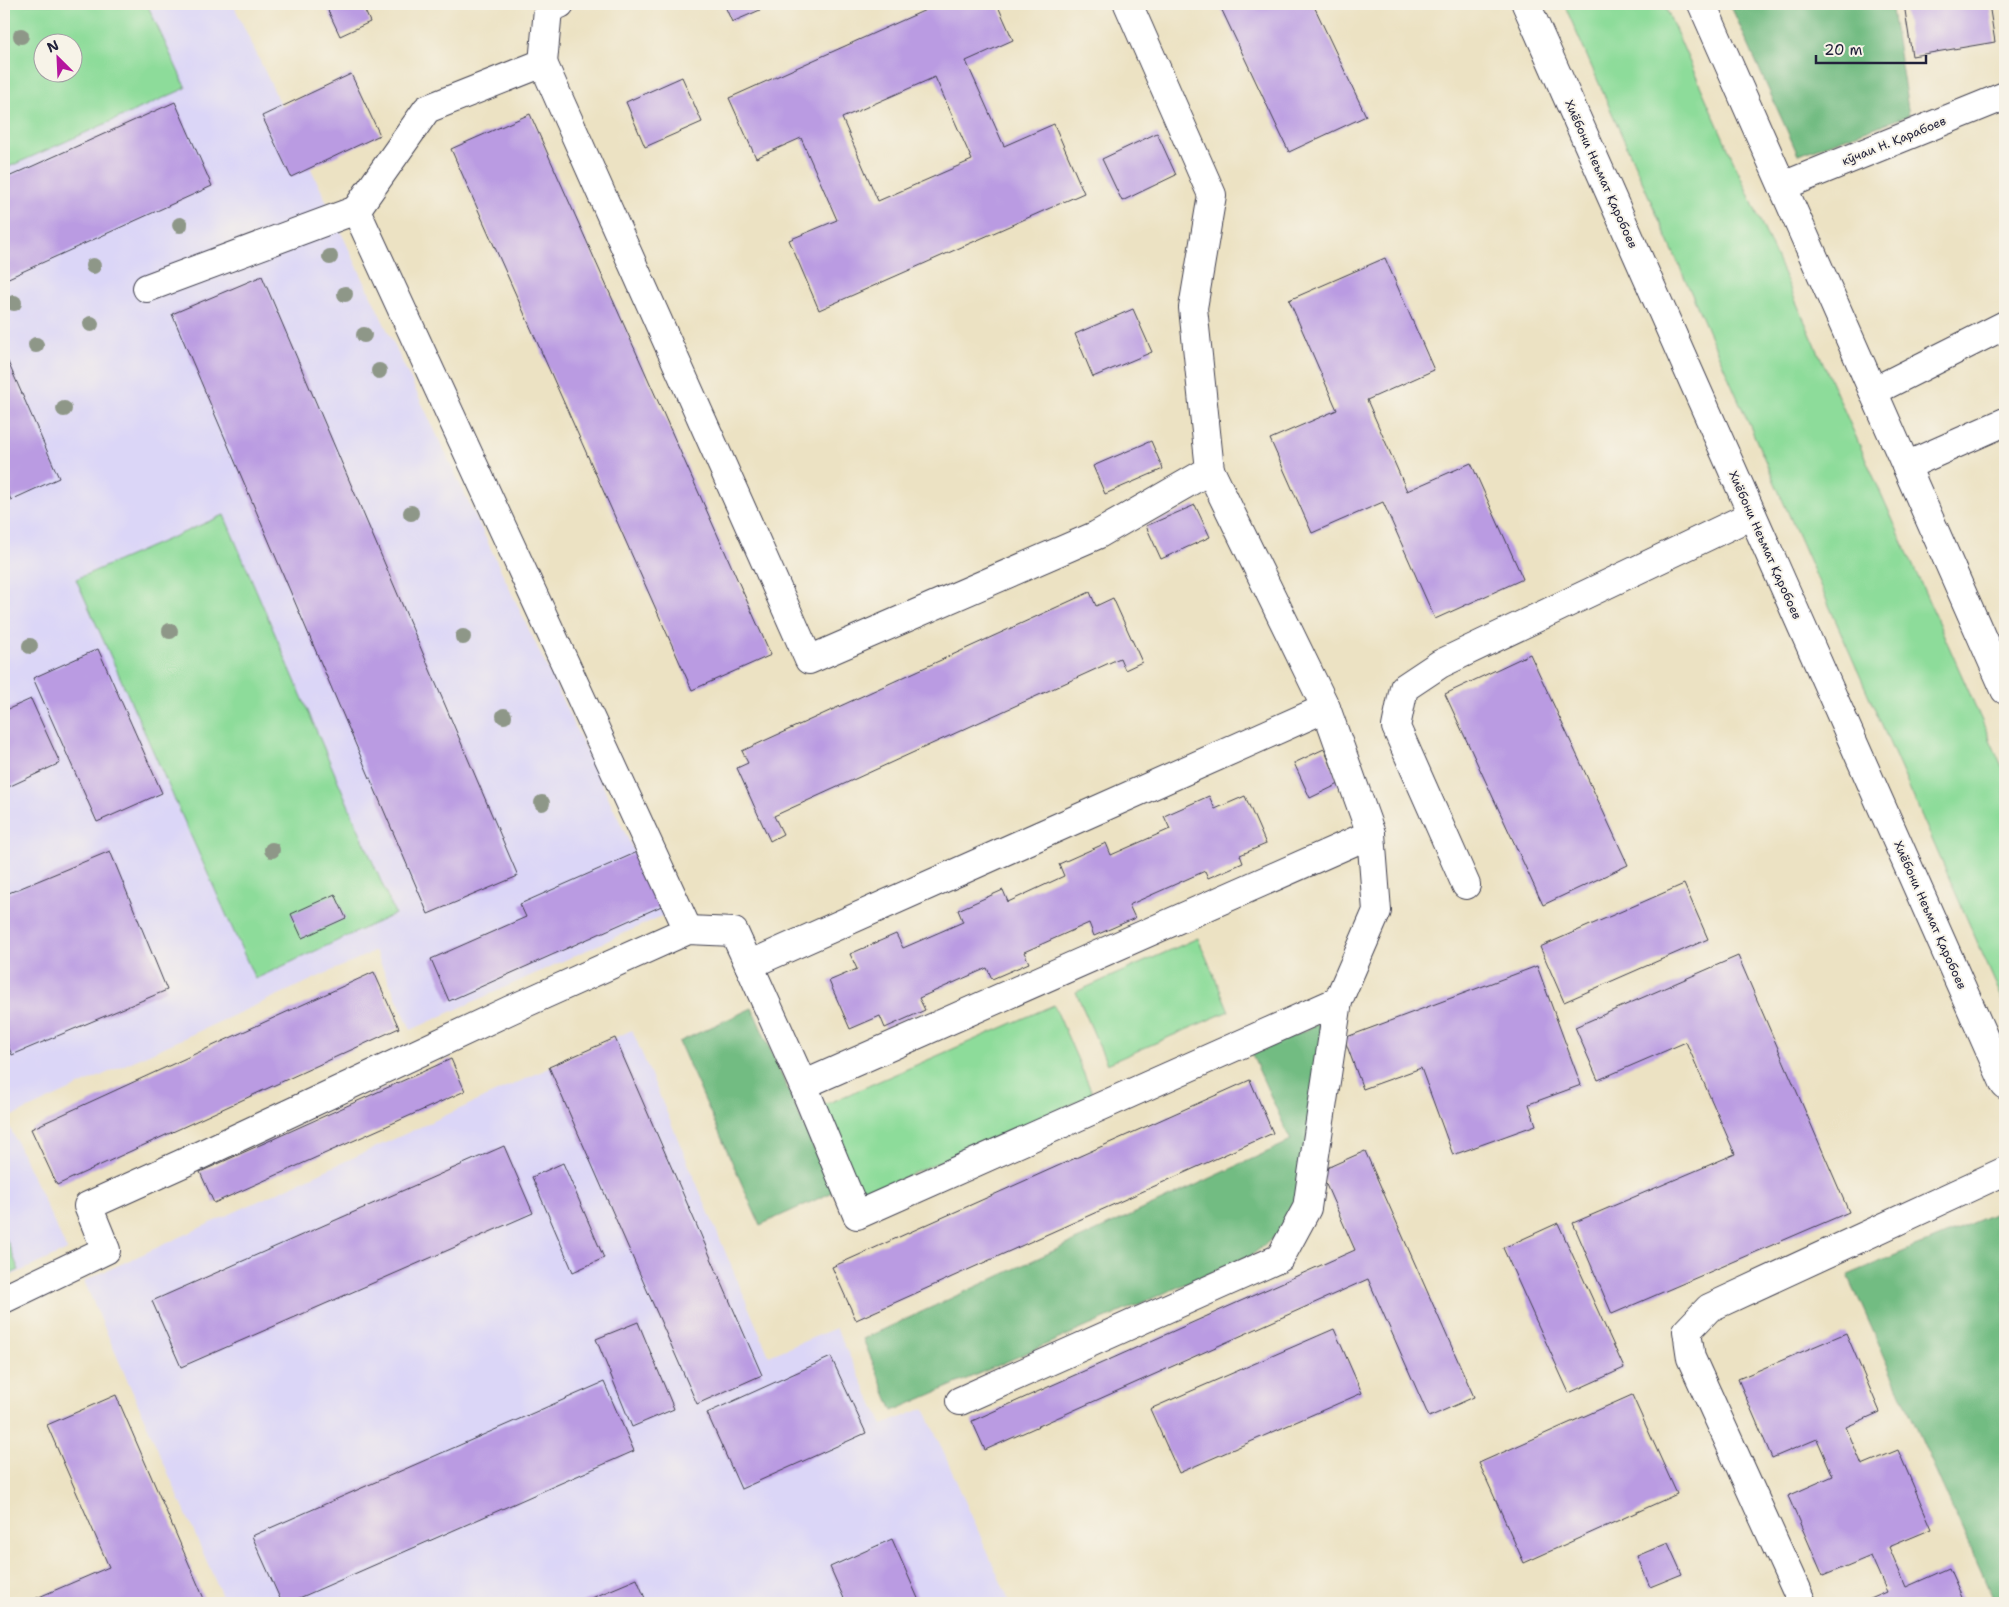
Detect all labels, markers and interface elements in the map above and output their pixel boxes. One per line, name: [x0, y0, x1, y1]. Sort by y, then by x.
north arrow: [32, 32, 82, 82]
scale bar: [1816, 32, 1926, 64]
text: N: [44, 36, 61, 57]
text: 20 m: [1824, 40, 1863, 60]
street label: Хиёбони Неъмат Қаробоев: [1561, 97, 1641, 251]
street label: кӯчаи Н. Қарабоев: [1840, 113, 1948, 169]
street label: Хиёбони Неъмат Қаробоев: [1725, 468, 1805, 622]
street label: Хиёбони Неъмат Қаробоев: [1890, 838, 1970, 992]

